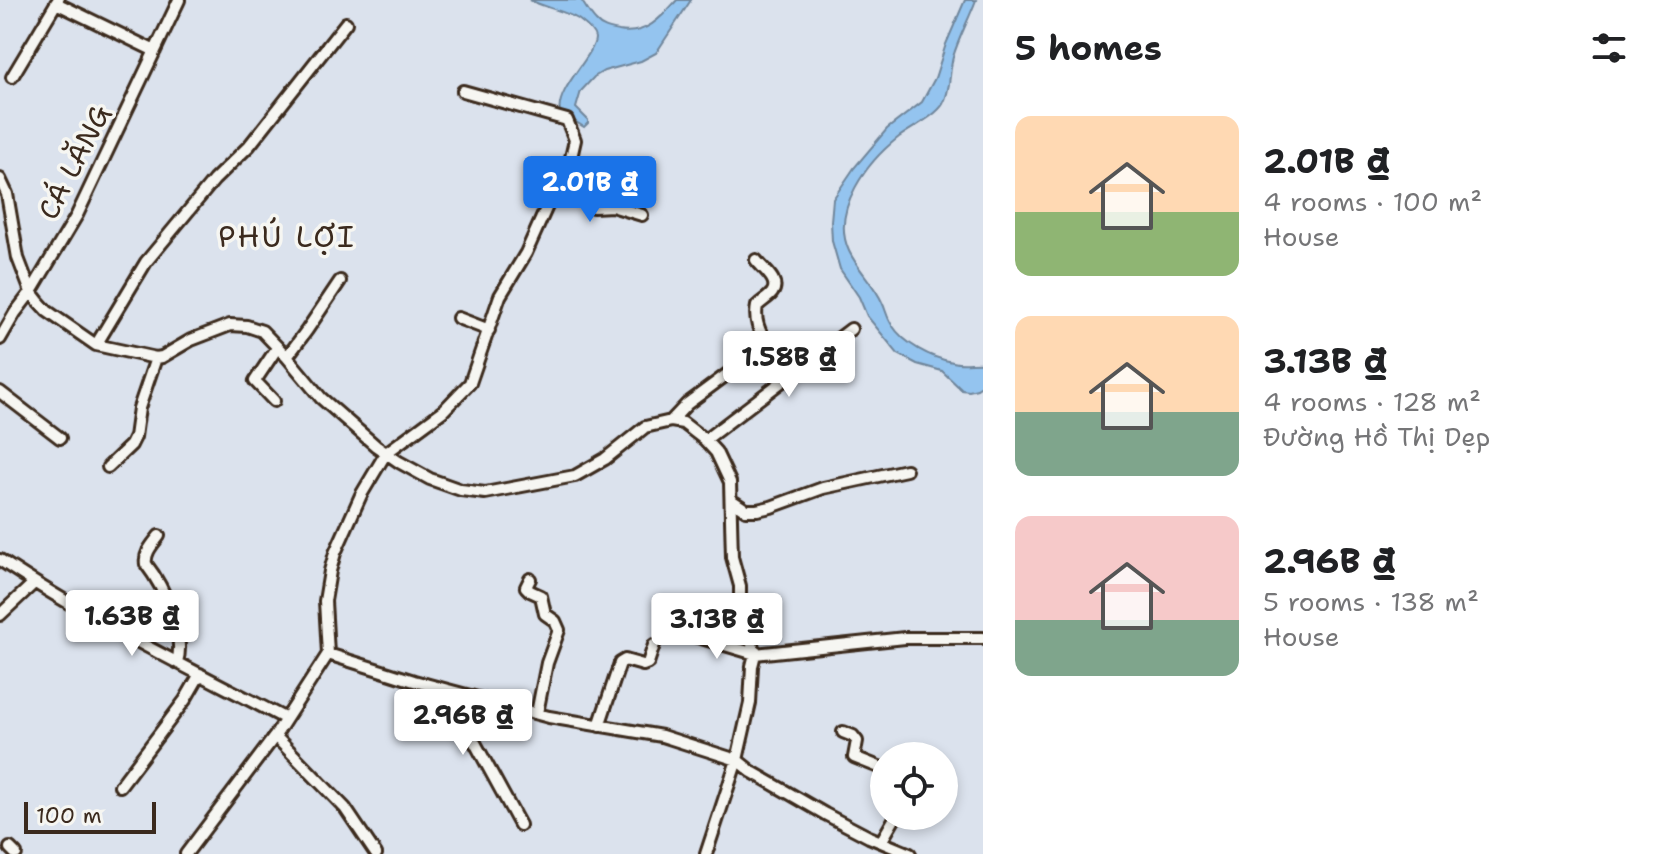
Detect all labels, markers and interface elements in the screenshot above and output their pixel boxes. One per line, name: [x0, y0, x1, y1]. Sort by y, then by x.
text: 5 homes: [1015, 25, 1162, 71]
icon: filters: [1587, 26, 1631, 70]
street label: CÁ LĂNG: [29, 98, 119, 226]
text: 2.01B ₫: [1263, 138, 1390, 184]
icon: home: [1079, 148, 1175, 244]
pin: 2.01B ₫: [516, 156, 664, 224]
text: 2.01B ₫: [541, 164, 639, 199]
text: 4 rooms · 100 m²: [1263, 184, 1482, 219]
district label: PHÚ LỢI: [218, 216, 356, 257]
text: House: [1263, 219, 1339, 254]
pin: 1.58B ₫: [715, 331, 863, 399]
text: 3.13B ₫: [1263, 338, 1388, 384]
text: 1.58B ₫: [741, 339, 837, 374]
icon: home: [1079, 348, 1175, 444]
text: 4 rooms · 128 m²: [1263, 384, 1481, 419]
text: Đường Hồ Thị Dẹp: [1263, 419, 1490, 454]
text: 2.96B ₫: [1263, 538, 1396, 584]
icon: home: [1079, 548, 1175, 644]
text: 5 rooms · 138 m²: [1263, 584, 1479, 619]
pin: 1.63B ₫: [58, 590, 206, 658]
pin: 3.13B ₫: [643, 593, 791, 661]
text: 1.63B ₫: [84, 598, 180, 633]
text: 3.13B ₫: [669, 601, 765, 636]
text: House: [1263, 619, 1339, 654]
pin: 2.96B ₫: [389, 689, 537, 757]
text: 2.96B ₫: [412, 697, 514, 732]
map controls: [870, 742, 958, 830]
button: locate: [870, 742, 958, 830]
scale bar: [24, 798, 156, 834]
text: 100 m: [36, 801, 102, 830]

